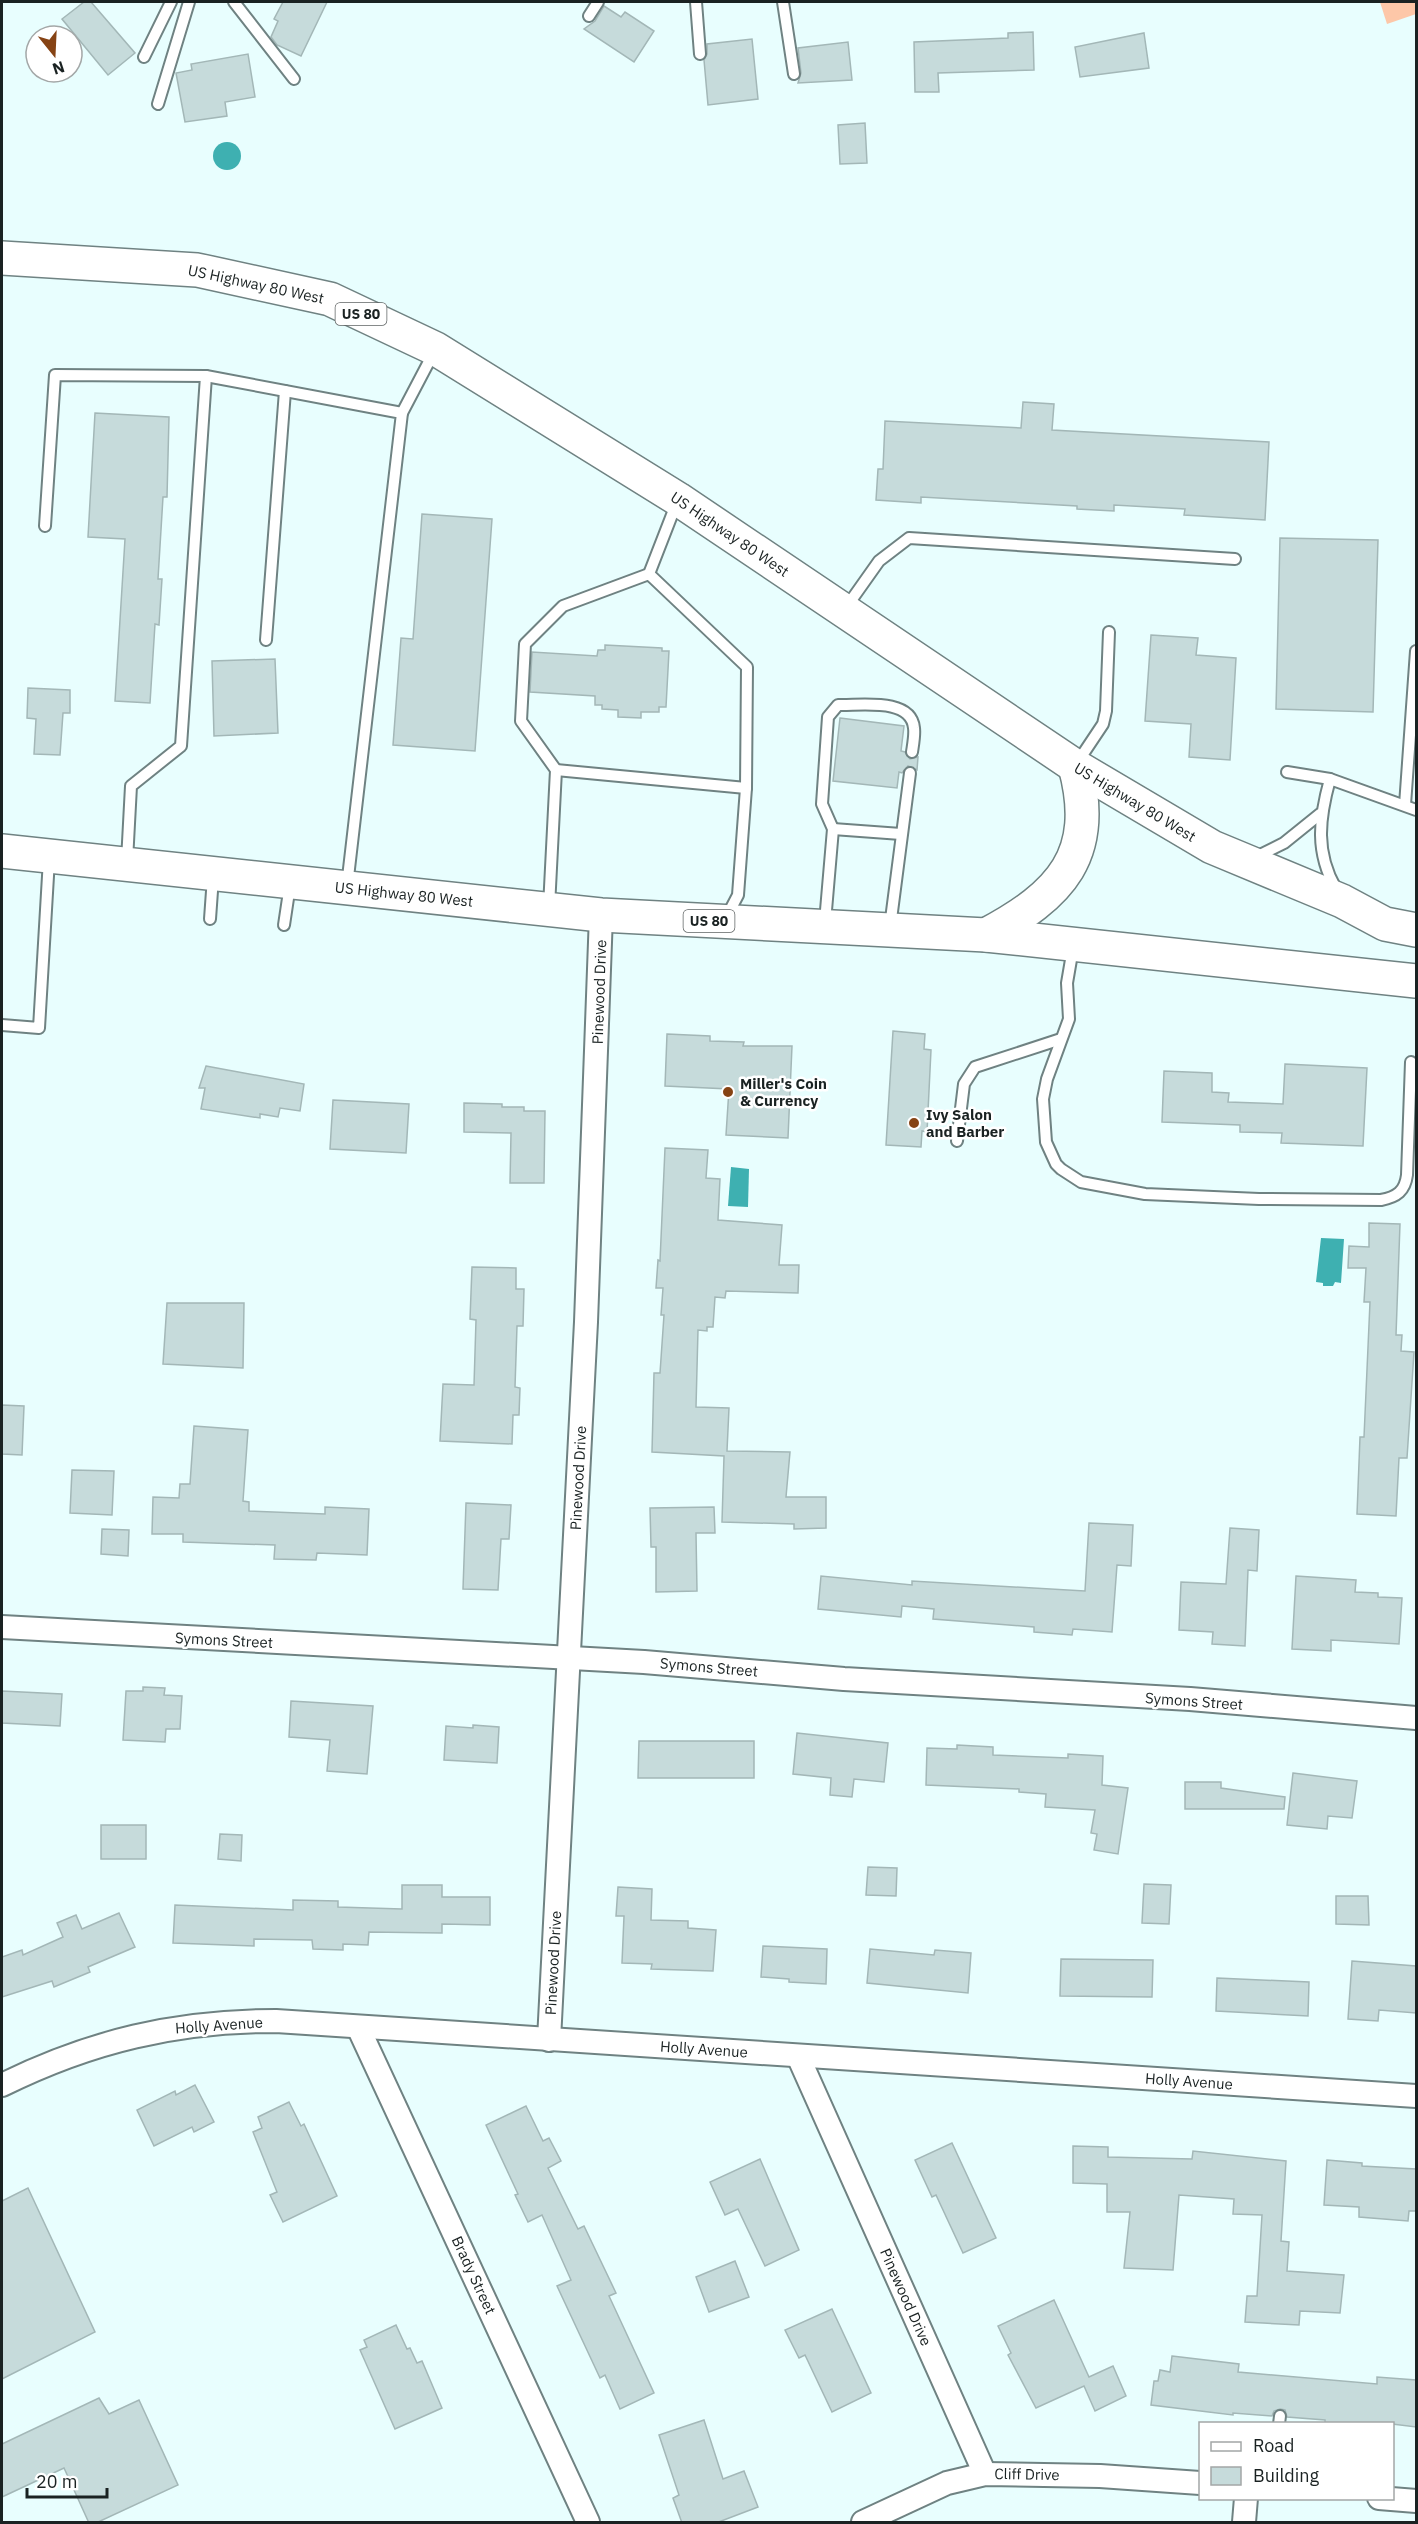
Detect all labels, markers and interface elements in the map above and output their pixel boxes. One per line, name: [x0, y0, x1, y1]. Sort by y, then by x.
north arrow: [24, 24, 84, 84]
text: N: [50, 57, 67, 80]
street label: US Highway 80 West: [186, 260, 326, 308]
road number: US 80: [336, 303, 386, 325]
street label: US Highway 80 West: [667, 487, 793, 581]
street label: US Highway 80 West: [1071, 758, 1199, 846]
street label: US Highway 80 West: [334, 877, 474, 911]
road number: US 80: [684, 910, 734, 932]
street label: Pinewood Drive: [588, 939, 610, 1045]
place label: Miller's Coin & Currency: [740, 1074, 827, 1110]
marker: Miller's Coin & Currency: [721, 1085, 735, 1099]
place label: Ivy Salon and Barber: [926, 1105, 1004, 1141]
marker: Ivy Salon and Barber: [907, 1116, 921, 1130]
street label: Pinewood Drive: [566, 1425, 590, 1531]
street label: Symons Street: [174, 1628, 274, 1652]
street label: Symons Street: [659, 1653, 759, 1681]
street label: Symons Street: [1144, 1688, 1244, 1714]
street label: Pinewood Drive: [541, 1910, 565, 2016]
street label: Holly Avenue: [174, 2012, 264, 2038]
street label: Holly Avenue: [659, 2036, 749, 2062]
street label: Holly Avenue: [1144, 2068, 1234, 2094]
street label: Brady Street: [448, 2233, 500, 2317]
street label: Pinewood Drive: [876, 2245, 936, 2349]
legend: [1199, 2422, 1394, 2500]
text: Road: [1253, 2434, 1294, 2457]
scale bar: [27, 2461, 106, 2499]
street label: Cliff Drive: [994, 2464, 1060, 2484]
text: Building: [1253, 2464, 1320, 2487]
text: 20 m: [36, 2470, 78, 2493]

